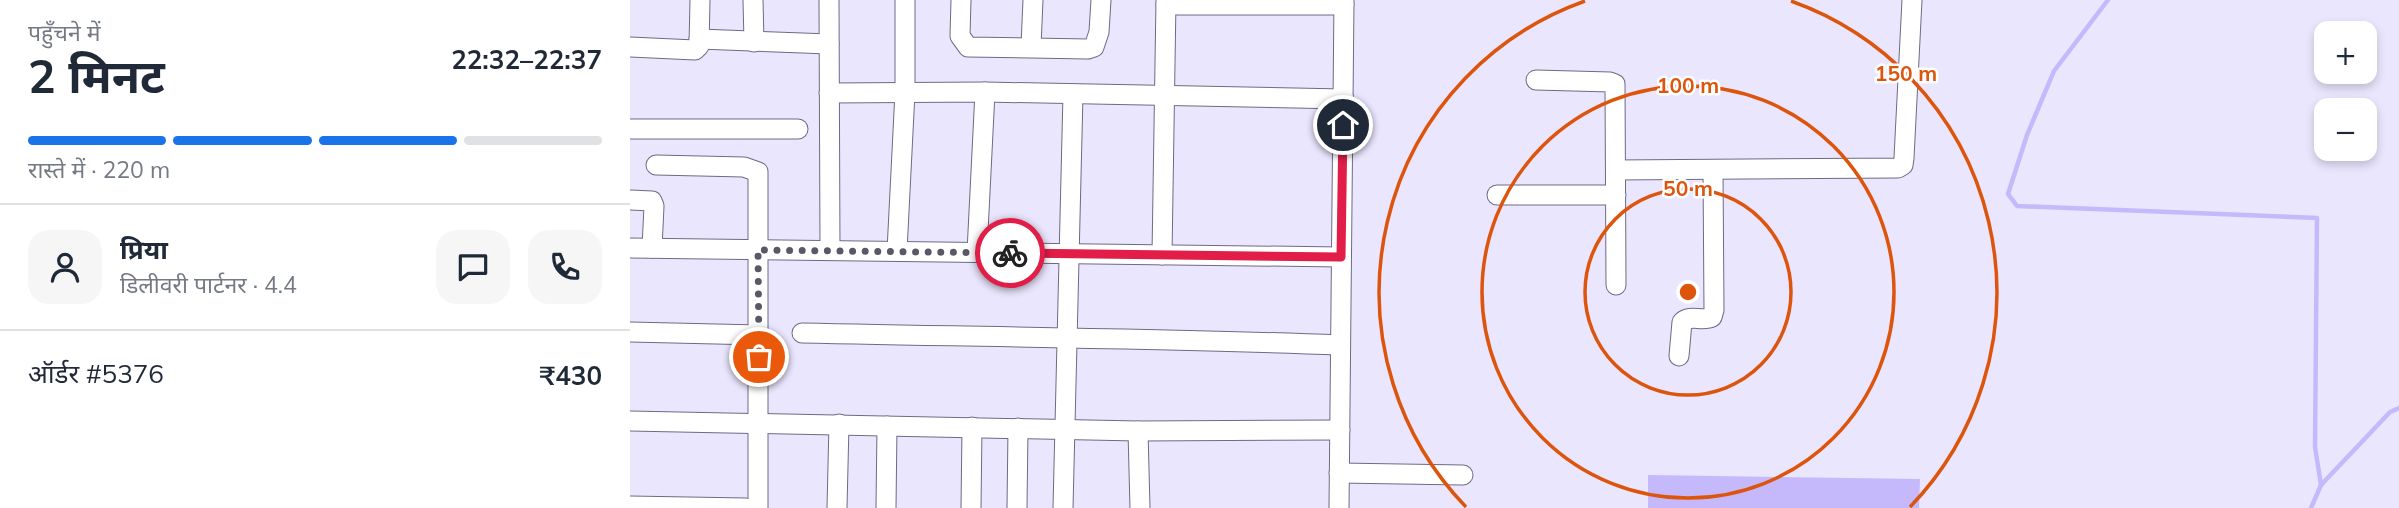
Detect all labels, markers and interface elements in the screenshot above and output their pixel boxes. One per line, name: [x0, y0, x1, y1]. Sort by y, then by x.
text: पहुँचने में: [28, 18, 100, 47]
map controls: [2314, 21, 2377, 161]
button: +: [2314, 21, 2377, 84]
text: 22:32–22:37: [451, 43, 602, 76]
text: 2 मिनट: [28, 47, 165, 105]
text: 150 m: [1875, 60, 1937, 86]
text: 100 m: [1657, 72, 1719, 98]
pin: [1313, 95, 1373, 155]
button: −: [2314, 98, 2377, 161]
icon: home: [1324, 106, 1362, 144]
text: रास्ते में · 220 m: [28, 155, 170, 184]
text: 50 m: [1663, 175, 1713, 201]
courier: [975, 218, 1045, 288]
button: person: [28, 230, 102, 304]
button: chat: [436, 230, 510, 304]
button: phone: [528, 230, 602, 304]
text: प्रिया: [120, 233, 168, 266]
icon: bike: [991, 234, 1029, 272]
text: डिलीवरी पार्टनर · 4.4: [120, 270, 297, 299]
centre of rings: [1676, 280, 1700, 304]
pin: [729, 327, 789, 387]
icon: bag: [740, 338, 778, 376]
text: ऑर्डर #5376: [28, 357, 164, 390]
text: ₹430: [540, 359, 602, 392]

